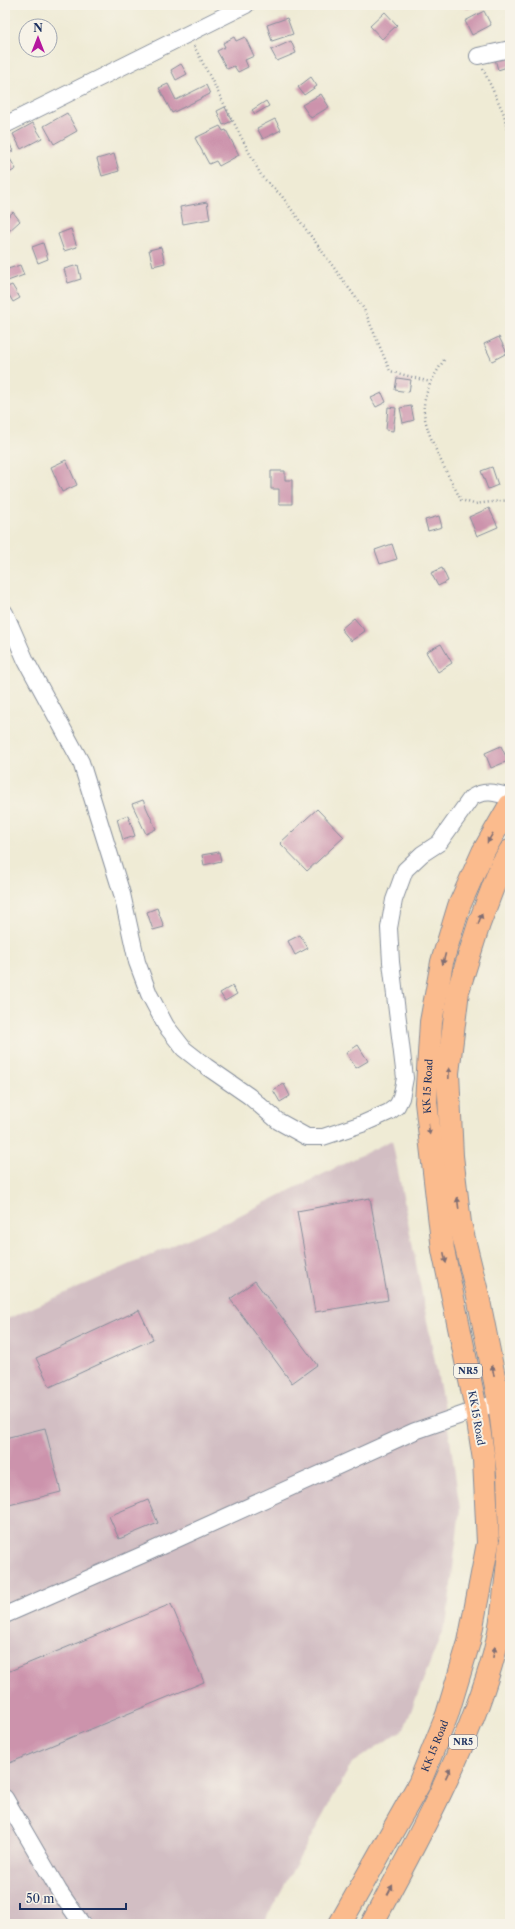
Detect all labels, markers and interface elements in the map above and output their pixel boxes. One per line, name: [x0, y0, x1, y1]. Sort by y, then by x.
north arrow: [18, 18, 58, 58]
text: N: [33, 21, 43, 35]
one-way arrow: [487, 832, 494, 844]
one-way arrow: [478, 913, 484, 925]
one-way arrow: [440, 953, 446, 965]
street label: KK 15 Road: [419, 1059, 436, 1114]
one-way arrow: [446, 1066, 452, 1079]
one-way arrow: [426, 1123, 432, 1135]
one-way arrow: [455, 1197, 461, 1209]
one-way arrow: [442, 1252, 448, 1265]
road number: NR5: [454, 1364, 482, 1378]
one-way arrow: [489, 1365, 495, 1377]
street label: KK 15 Road: [465, 1390, 488, 1446]
one-way arrow: [491, 1646, 497, 1658]
street label: KK 15 Road: [419, 1718, 451, 1774]
road number: NR5: [449, 1735, 477, 1749]
one-way arrow: [445, 1767, 451, 1779]
one-way arrow: [387, 1884, 394, 1895]
scale bar: [20, 1885, 126, 1911]
text: 50 m: [26, 1891, 55, 1906]

